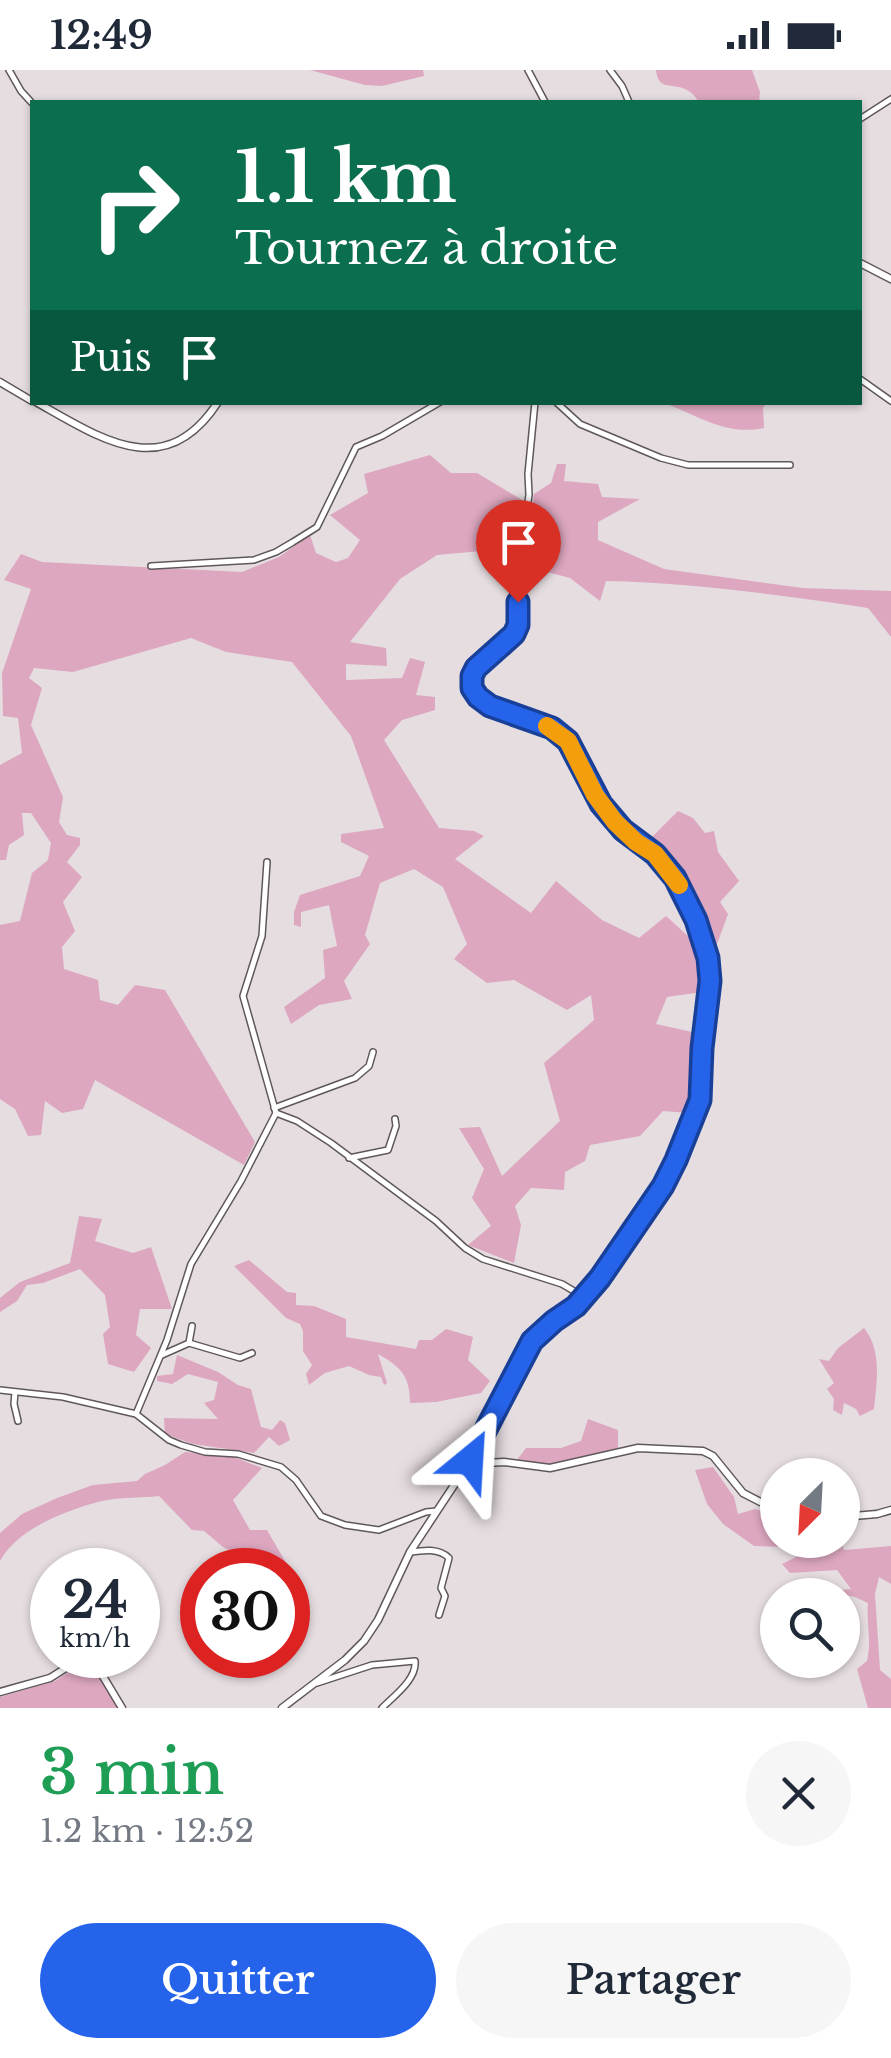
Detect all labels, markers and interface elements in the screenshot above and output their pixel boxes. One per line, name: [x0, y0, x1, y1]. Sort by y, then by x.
text: 12:49: [50, 12, 153, 59]
text: 1.1 km: [235, 134, 457, 221]
icon: right: [70, 140, 200, 270]
text: Tournez à droite: [235, 220, 618, 276]
icon: arrive: [172, 330, 227, 385]
text: Puis: [70, 334, 152, 381]
pin: [476, 500, 561, 603]
icon: arrive: [491, 515, 546, 570]
position arrow: [418, 1408, 522, 1512]
north arrow: [760, 1458, 860, 1558]
map controls: [760, 1458, 860, 1678]
speed limit sign: 30: [180, 1548, 310, 1678]
text: 24: [62, 1569, 128, 1632]
button: search: [760, 1578, 860, 1678]
text: km/h: [60, 1623, 130, 1654]
text: 3 min: [40, 1736, 224, 1810]
button: close: [746, 1741, 851, 1846]
text: 1.2 km · 12:52: [40, 1811, 254, 1851]
button: Quitter: [40, 1923, 436, 2038]
button: Partager: [456, 1923, 851, 2038]

